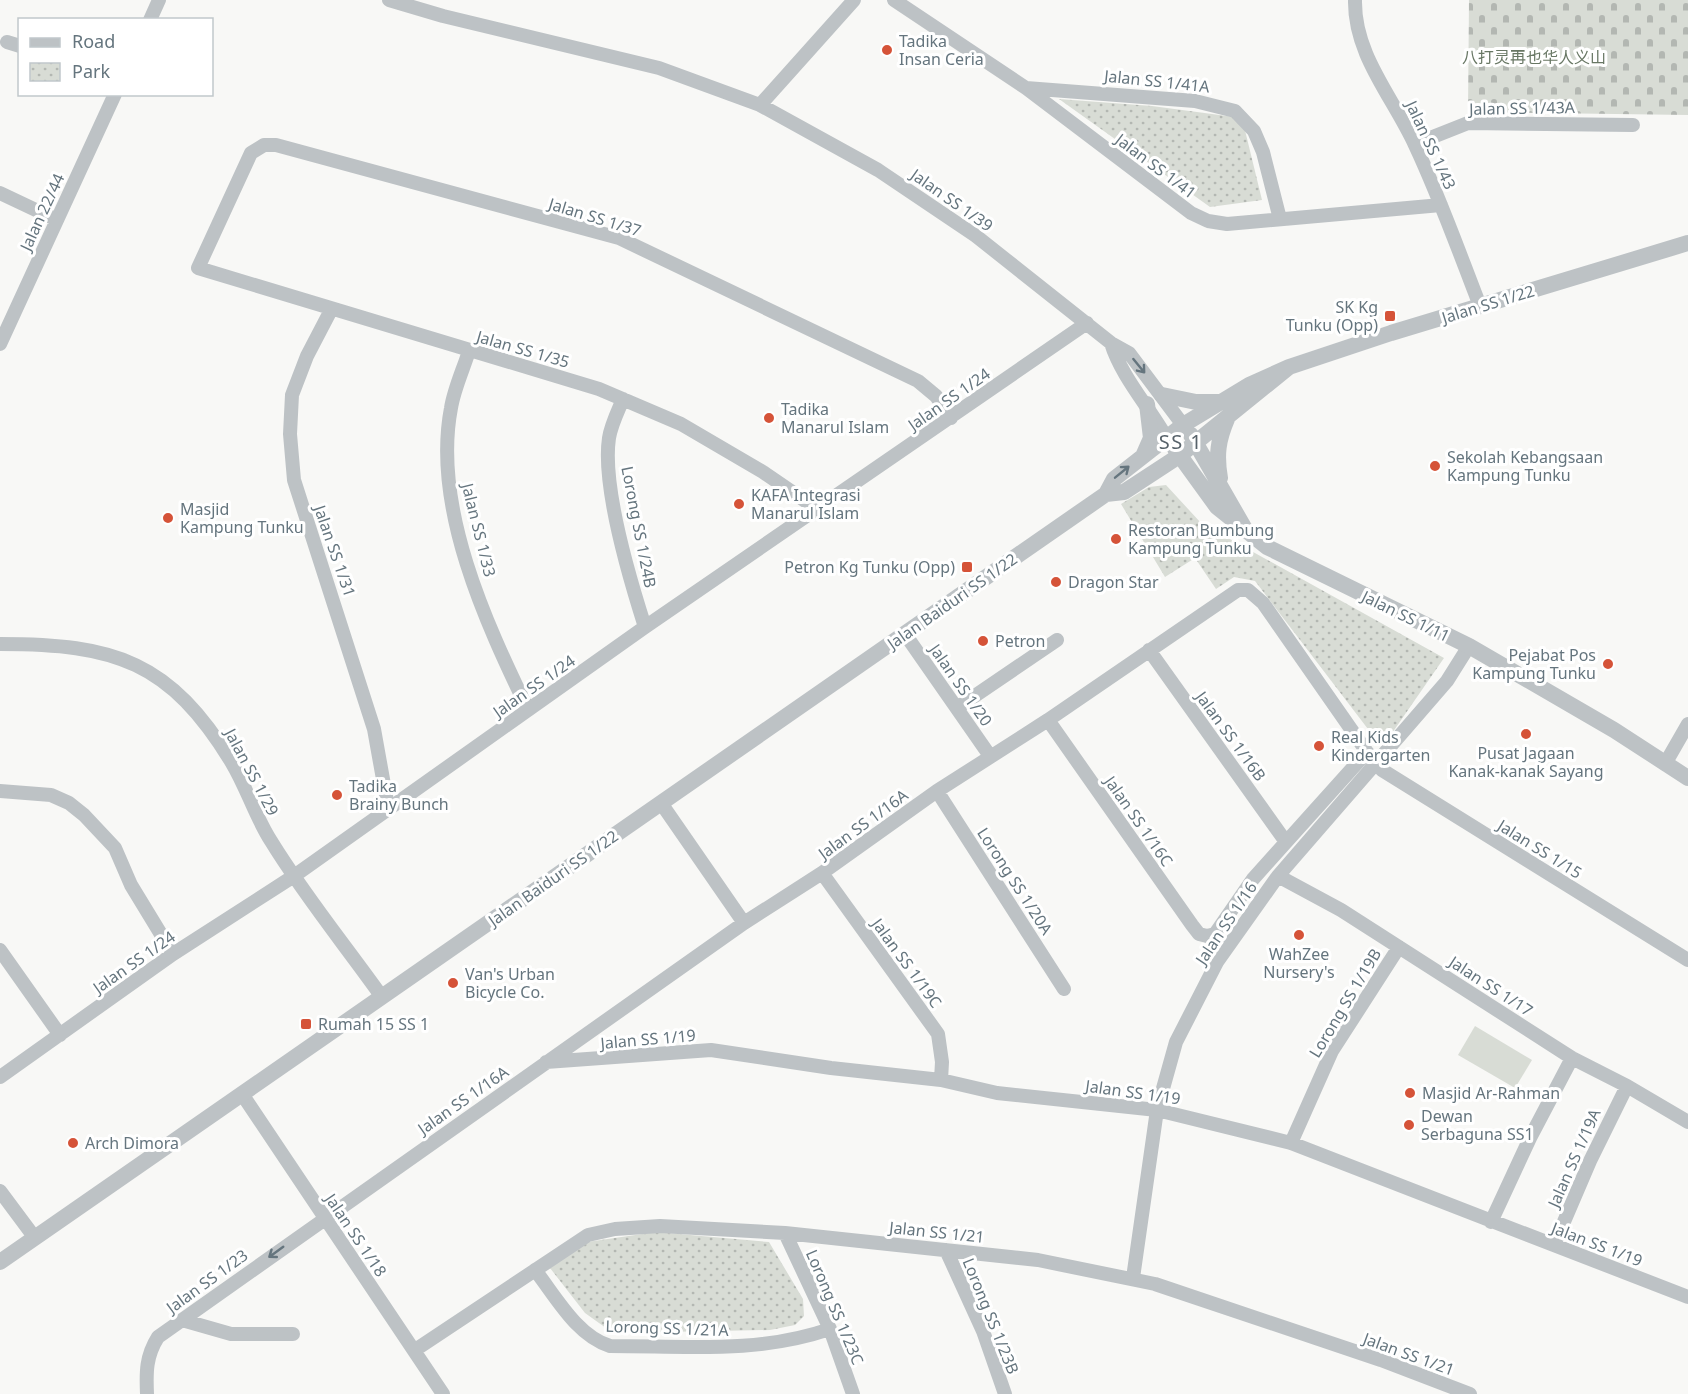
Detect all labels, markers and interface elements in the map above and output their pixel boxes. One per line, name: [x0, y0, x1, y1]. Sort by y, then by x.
legend: [18, 18, 213, 96]
text: Road: [72, 29, 115, 53]
place label: Tadika Insan Ceria: [899, 30, 984, 70]
marker: Tadika Insan Ceria: [880, 43, 894, 57]
park label: 八打灵再也华人义山: [1462, 46, 1606, 68]
text: Park: [72, 59, 110, 83]
street label: Jalan SS 1/41A: [1101, 64, 1212, 98]
street label: Jalan SS 1/43: [1400, 95, 1461, 193]
street label: Jalan SS 1/43A: [1467, 96, 1576, 120]
street label: Jalan SS 1/41: [1110, 127, 1201, 204]
street label: Jalan SS 1/39: [905, 162, 997, 236]
street label: Jalan 22/44: [14, 170, 70, 256]
street label: Jalan SS 1/37: [544, 192, 644, 242]
street label: Jalan SS 1/22: [1437, 279, 1537, 329]
place label: SK Kg Tunku (Opp): [1286, 296, 1378, 336]
marker: SK Kg Tunku (Opp): [1383, 309, 1397, 323]
street label: Jalan SS 1/35: [472, 325, 572, 373]
one-way arrow: [1133, 358, 1146, 374]
street label: Jalan SS 1/24: [902, 363, 994, 437]
place label: Tadika Manarul Islam: [781, 398, 889, 438]
marker: Tadika Manarul Islam: [762, 411, 776, 425]
district label: SS 1: [1159, 428, 1203, 455]
place label: Sekolah Kebangsaan Kampung Tunku: [1447, 446, 1603, 486]
marker: Sekolah Kebangsaan Kampung Tunku: [1428, 459, 1442, 473]
street label: Lorong SS 1/24B: [616, 464, 662, 590]
one-way arrow: [1114, 466, 1130, 479]
street label: Jalan SS 1/33: [456, 479, 501, 579]
place label: KAFA Integrasi Manarul Islam: [751, 484, 861, 524]
marker: KAFA Integrasi Manarul Islam: [732, 497, 746, 511]
place label: Masjid Kampung Tunku: [180, 498, 304, 538]
street label: Jalan SS 1/31: [308, 500, 361, 600]
marker: Masjid Kampung Tunku: [161, 511, 175, 525]
place label: Restoran Bumbung Kampung Tunku: [1128, 519, 1274, 559]
marker: Restoran Bumbung Kampung Tunku: [1109, 532, 1123, 546]
street label: Jalan Baiduri SS 1/22: [881, 548, 1021, 655]
place label: Petron Kg Tunku (Opp): [784, 556, 955, 578]
marker: Petron Kg Tunku (Opp): [960, 560, 974, 574]
place label: Dragon Star: [1068, 571, 1159, 593]
marker: Dragon Star: [1049, 575, 1063, 589]
street label: Jalan SS 1/11: [1356, 584, 1454, 647]
place label: Petron: [995, 630, 1045, 652]
marker: Petron: [976, 634, 990, 648]
street label: Jalan SS 1/20: [923, 638, 997, 730]
place label: Pejabat Pos Kampung Tunku: [1472, 644, 1596, 684]
street label: Jalan SS 1/24: [487, 650, 579, 724]
marker: Pejabat Pos Kampung Tunku: [1601, 657, 1615, 671]
street label: Jalan SS 1/16B: [1190, 685, 1271, 785]
street label: Jalan SS 1/29: [219, 723, 284, 819]
place label: Real Kids Kindergarten: [1331, 726, 1430, 766]
marker: Pusat Jagaan Kanak-kanak Sayang: [1519, 727, 1533, 741]
marker: Real Kids Kindergarten: [1312, 739, 1326, 753]
place label: Pusat Jagaan Kanak-kanak Sayang: [1448, 742, 1604, 782]
street label: Jalan SS 1/16C: [1099, 770, 1178, 871]
place label: Tadika Brainy Bunch: [349, 775, 449, 815]
street label: Jalan SS 1/16A: [812, 784, 913, 865]
marker: Tadika Brainy Bunch: [330, 788, 344, 802]
street label: Jalan SS 1/15: [1492, 813, 1586, 884]
street label: Lorong SS 1/20A: [972, 823, 1058, 939]
street label: Jalan Baiduri SS 1/22: [482, 825, 622, 932]
street label: Jalan SS 1/16: [1189, 877, 1262, 970]
street label: Jalan SS 1/19C: [866, 912, 947, 1012]
street label: Jalan SS 1/24: [87, 926, 179, 1000]
marker: WahZee Nursery's: [1292, 928, 1306, 942]
place label: WahZee Nursery's: [1263, 943, 1335, 983]
street label: Lorong SS 1/19B: [1304, 944, 1386, 1062]
street label: Jalan SS 1/17: [1443, 950, 1537, 1021]
place label: Van's Urban Bicycle Co.: [465, 963, 555, 1003]
marker: Van's Urban Bicycle Co.: [446, 976, 460, 990]
place label: Rumah 15 SS 1: [318, 1013, 429, 1035]
marker: Rumah 15 SS 1: [299, 1017, 313, 1031]
street label: Jalan SS 1/19: [597, 1024, 697, 1054]
street label: Jalan SS 1/16A: [412, 1060, 513, 1141]
street label: Jalan SS 1/19: [1082, 1074, 1182, 1110]
place label: Masjid Ar-Rahman: [1422, 1082, 1560, 1104]
marker: Masjid Ar-Rahman: [1403, 1086, 1417, 1100]
street label: Jalan SS 1/19A: [1542, 1104, 1606, 1213]
place label: Dewan Serbaguna SS1: [1421, 1105, 1534, 1145]
marker: Dewan Serbaguna SS1: [1402, 1118, 1416, 1132]
place label: Arch Dimora: [85, 1132, 179, 1154]
marker: Arch Dimora: [66, 1136, 80, 1150]
street label: Jalan SS 1/18: [319, 1188, 392, 1281]
street label: Jalan SS 1/21: [886, 1216, 986, 1248]
street label: Jalan SS 1/19: [1547, 1216, 1646, 1271]
street label: Jalan SS 1/23: [160, 1244, 252, 1319]
one-way arrow: [269, 1245, 285, 1258]
street label: Lorong SS 1/23C: [801, 1246, 869, 1368]
street label: Lorong SS 1/23B: [958, 1255, 1024, 1377]
street label: Lorong SS 1/21A: [605, 1315, 730, 1341]
street label: Jalan SS 1/21: [1358, 1327, 1458, 1381]

